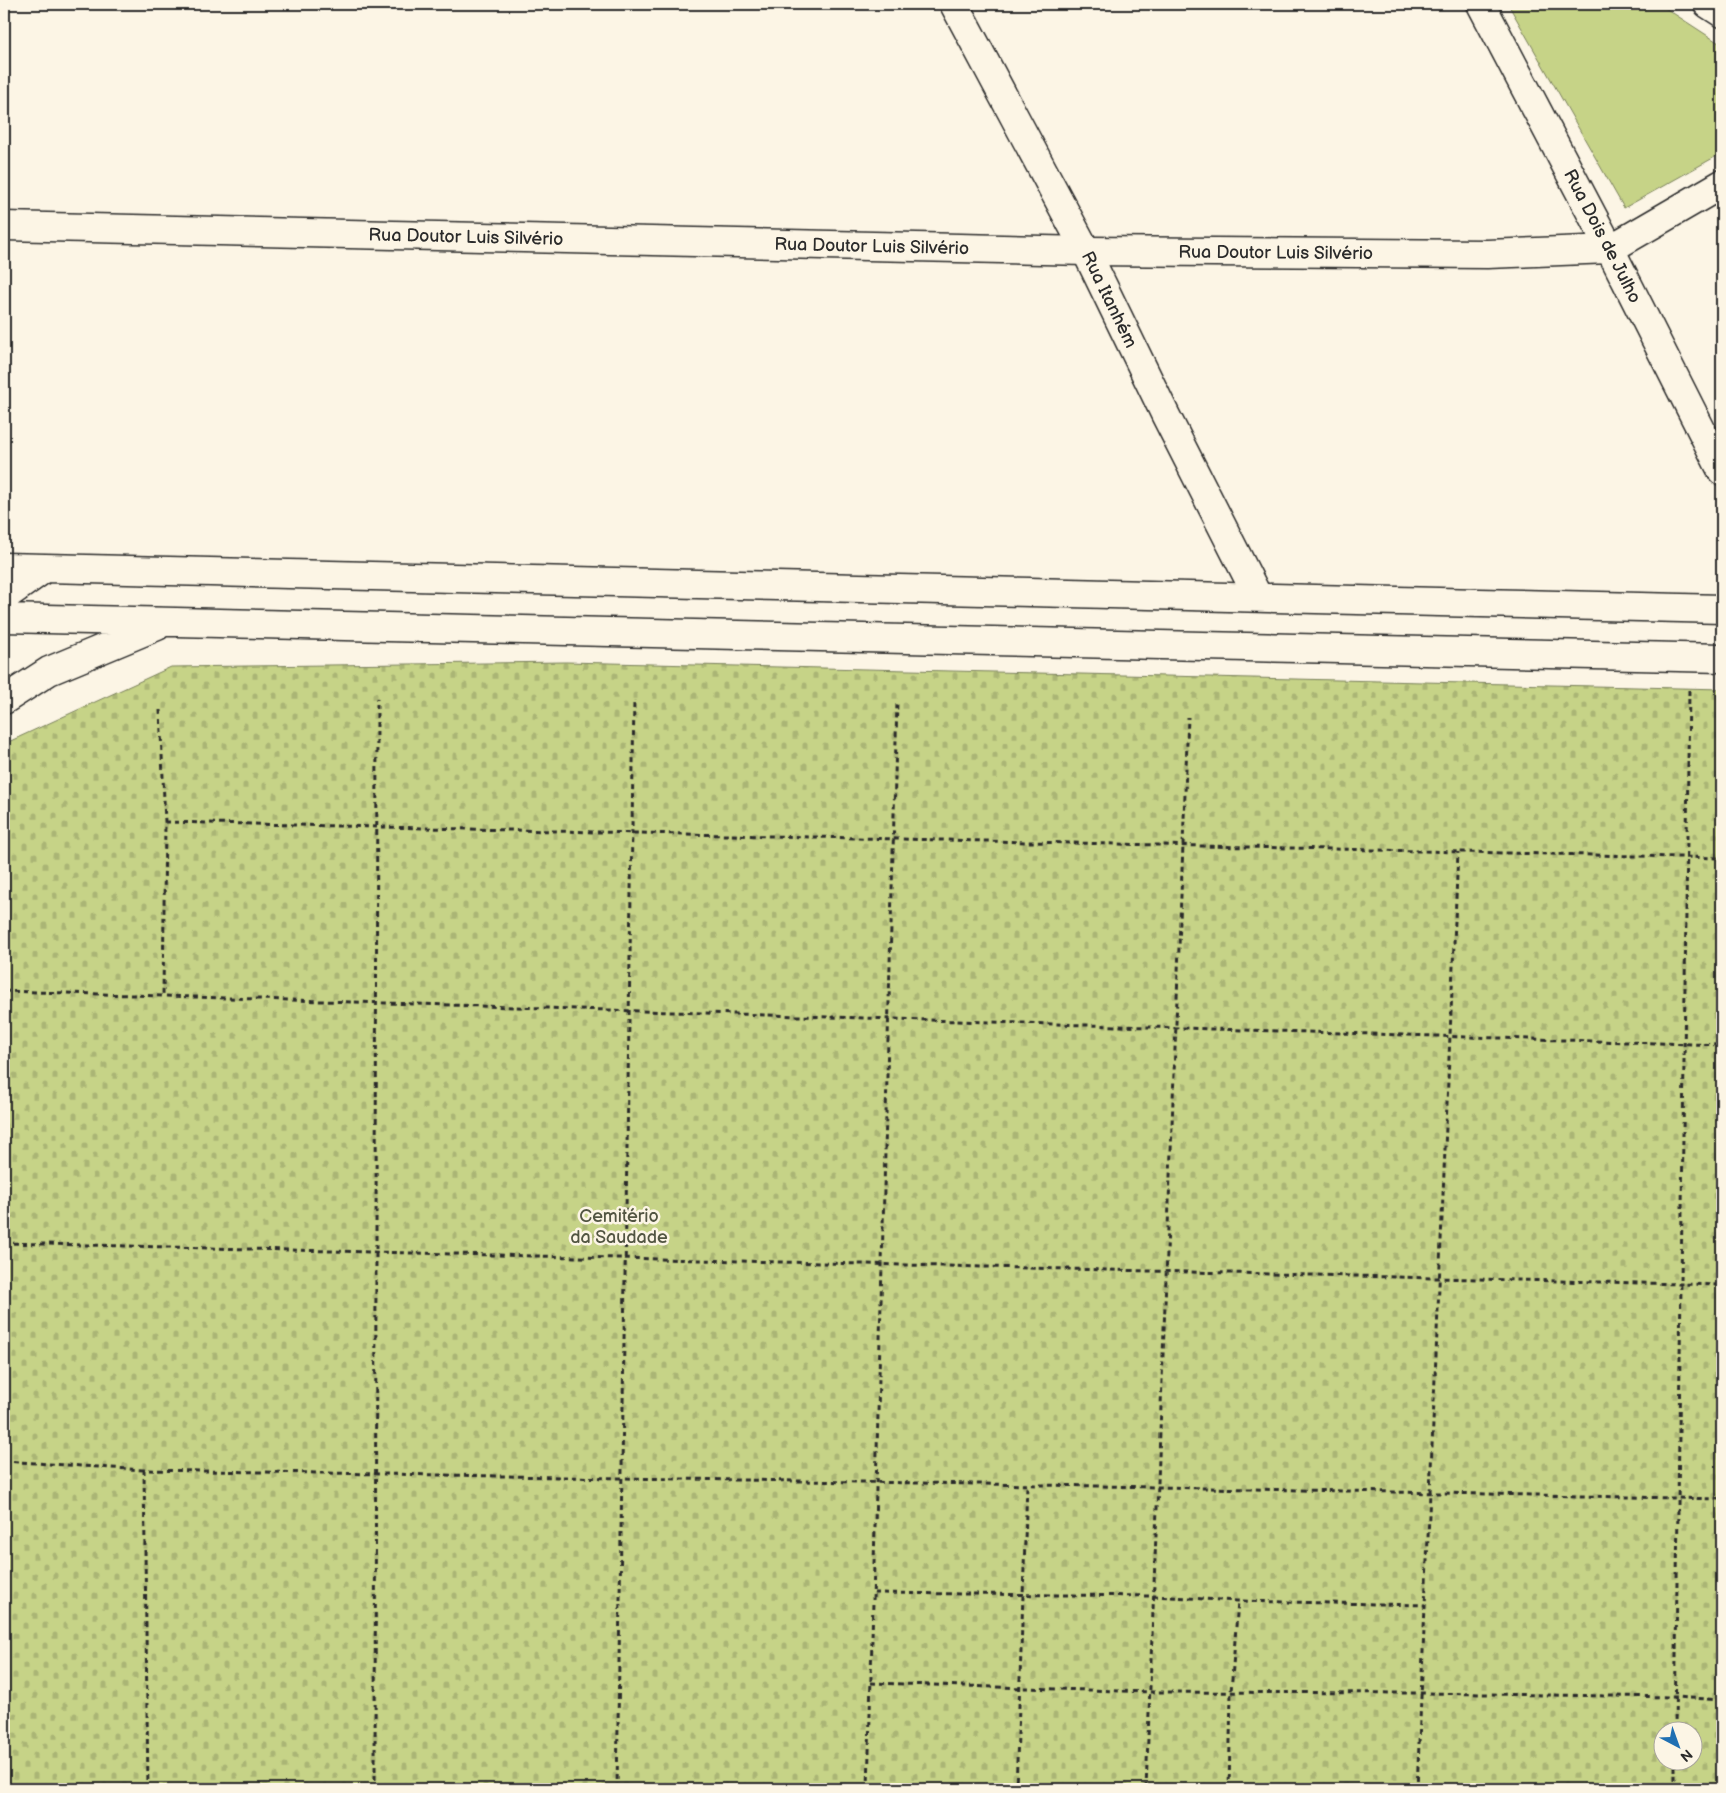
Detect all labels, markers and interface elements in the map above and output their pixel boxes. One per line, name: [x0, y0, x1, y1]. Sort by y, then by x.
street label: Rua Dois de Julho: [1559, 166, 1645, 307]
street label: Rua Doutor Luis Silvério: [368, 224, 564, 250]
street label: Rua Doutor Luis Silvério: [774, 234, 969, 259]
street label: Rua Doutor Luis Silvério: [1178, 242, 1373, 264]
street label: Rua Itanhém: [1077, 248, 1141, 351]
park label: Cemitério da Saudade: [570, 1206, 668, 1248]
north arrow: [1654, 1720, 1704, 1770]
text: N: [1677, 1746, 1696, 1765]

